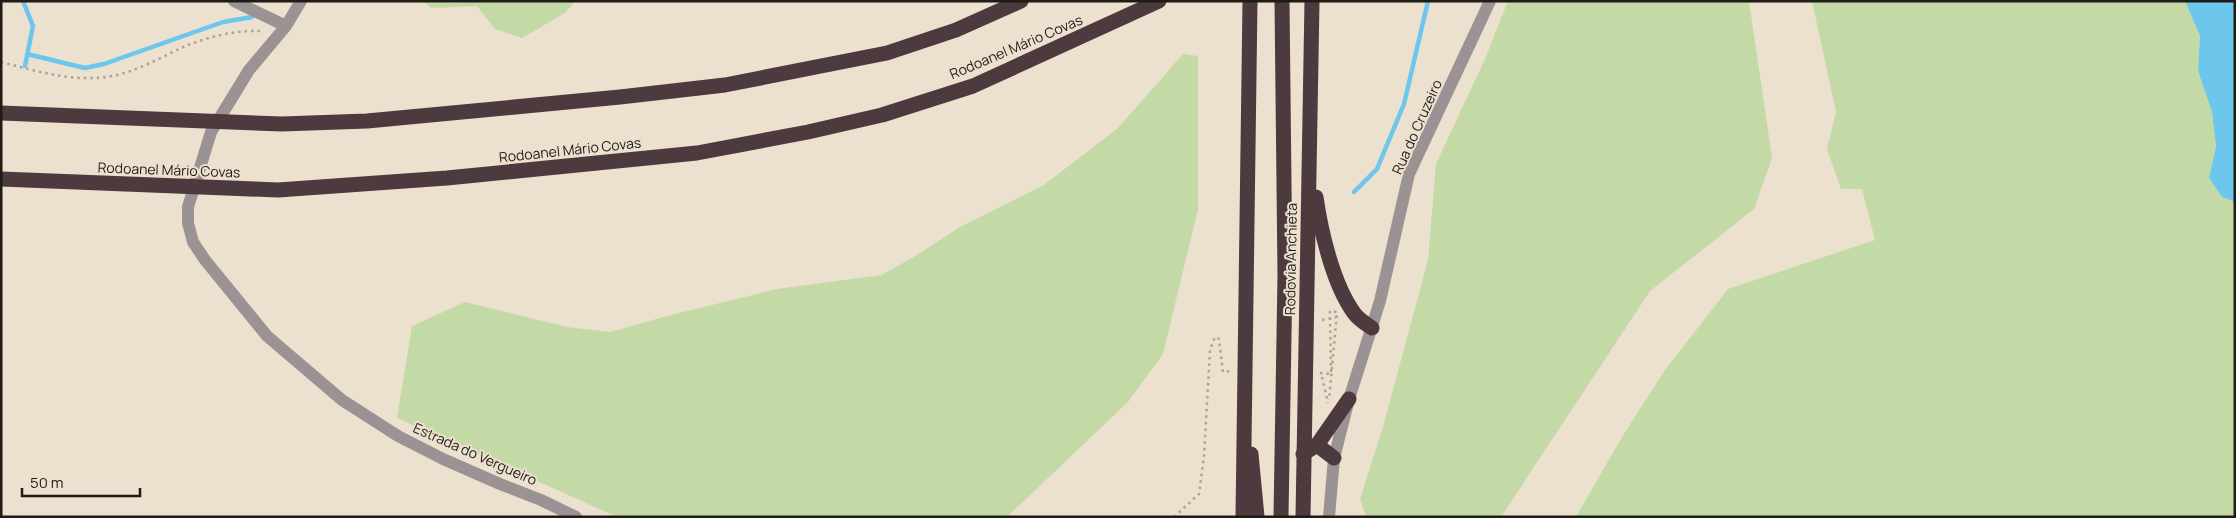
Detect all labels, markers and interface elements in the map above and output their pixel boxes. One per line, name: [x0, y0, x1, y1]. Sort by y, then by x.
street label: Rodoanel Mário Covas: [946, 10, 1085, 83]
street label: Rua do Cruzeiro: [1387, 76, 1446, 177]
street label: Rodoanel Mário Covas: [498, 133, 642, 166]
street label: Rodoanel Mário Covas: [97, 158, 241, 181]
street label: Rodovia Anchieta: [1280, 203, 1301, 315]
street label: Estrada do Vergueiro: [410, 418, 540, 489]
scale bar: [22, 466, 140, 498]
text: 50 m: [30, 472, 64, 493]

